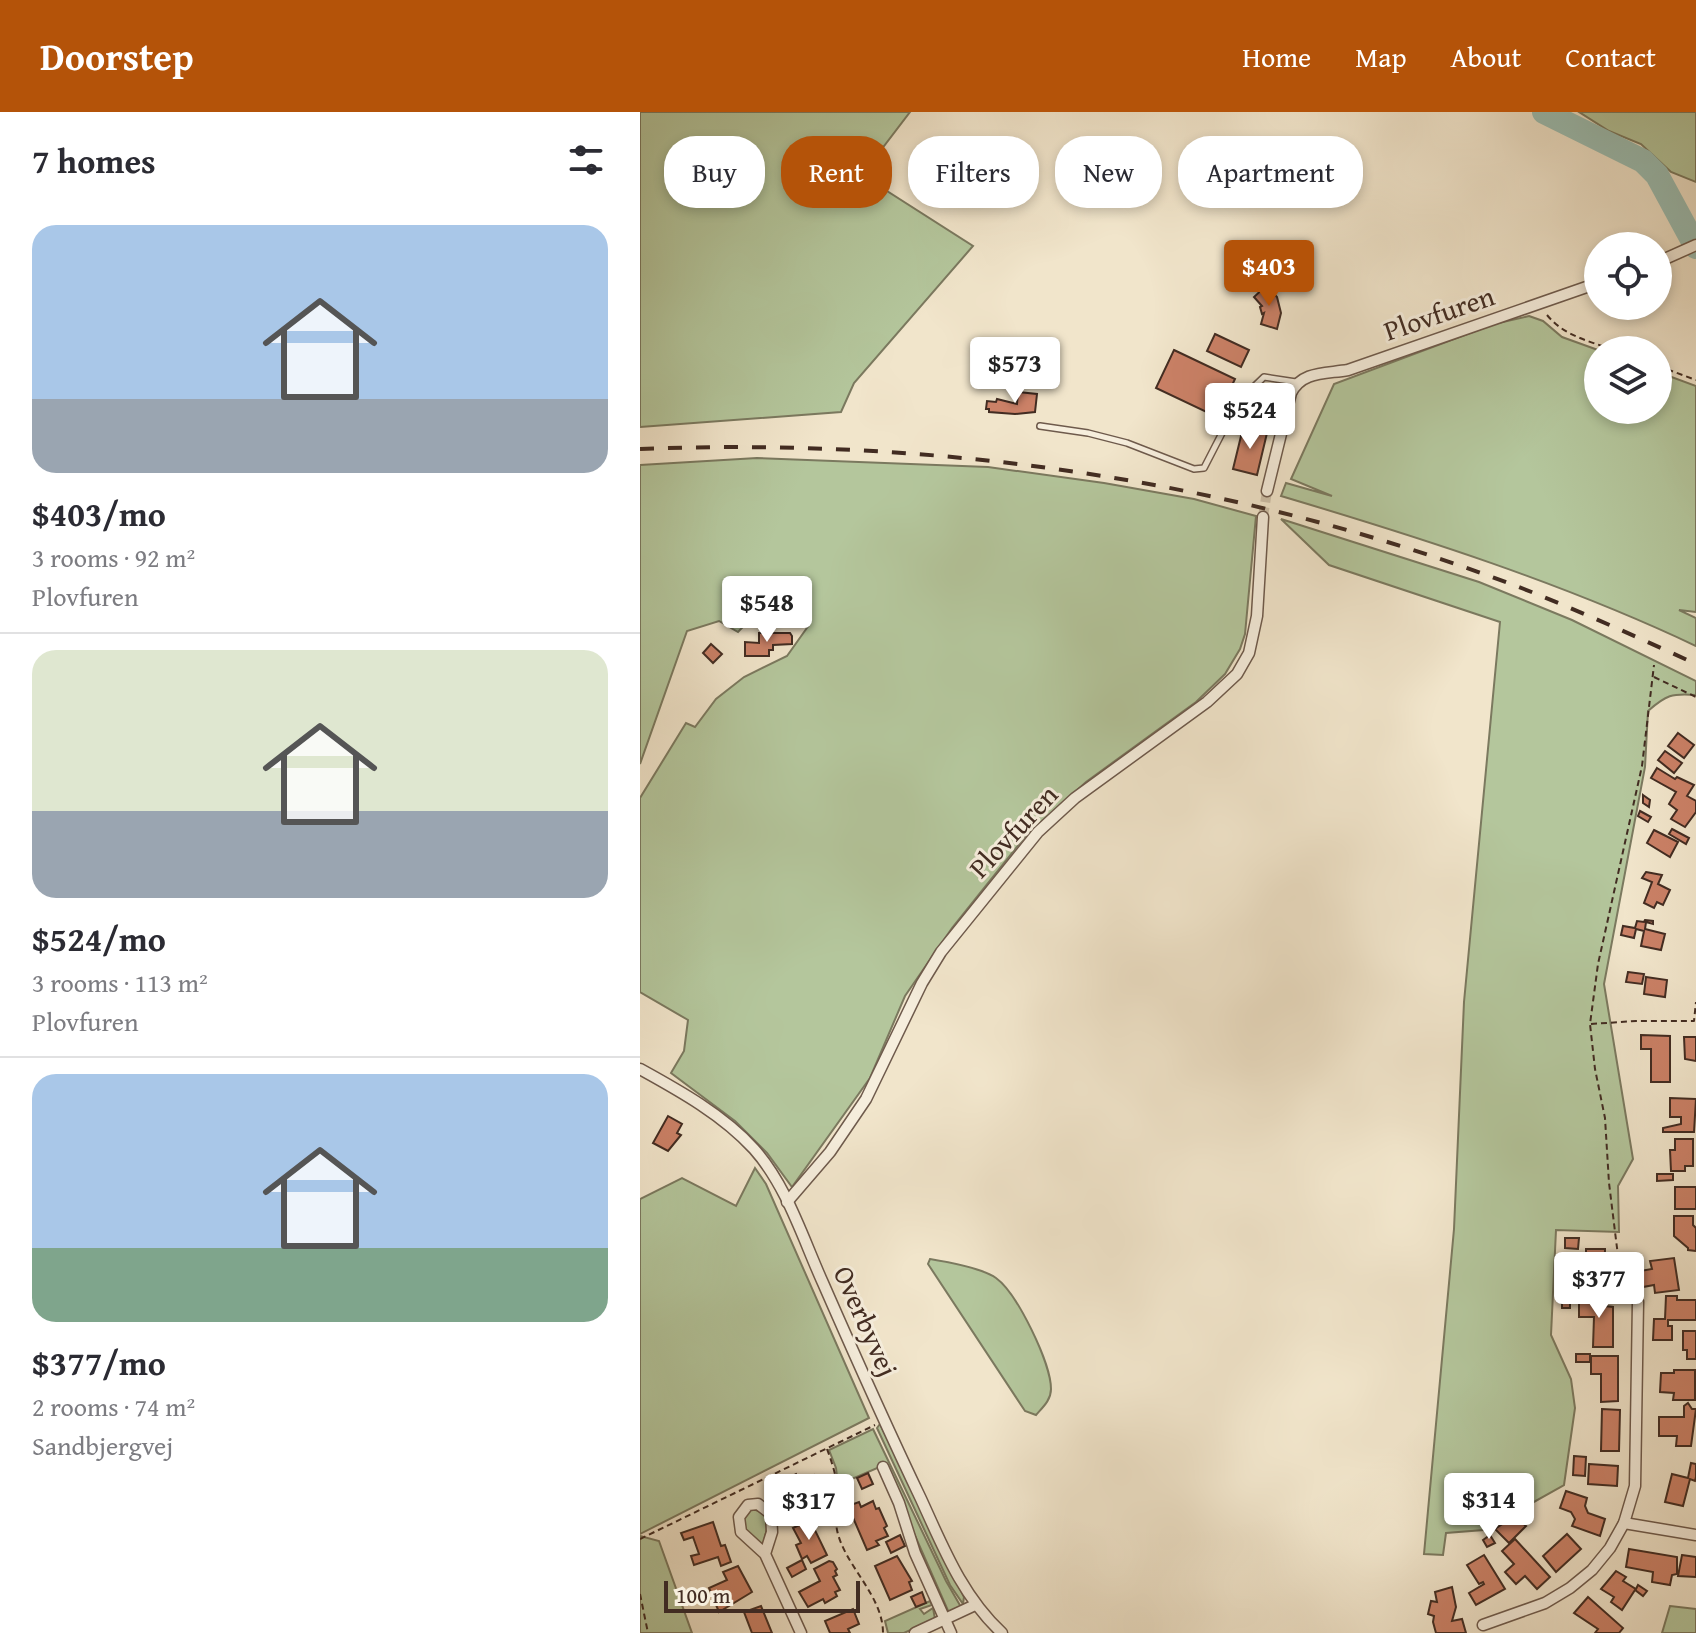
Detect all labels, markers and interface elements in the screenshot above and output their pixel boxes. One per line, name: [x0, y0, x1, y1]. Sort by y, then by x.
text: Doorstep: [40, 28, 194, 84]
text: Home: [1242, 36, 1311, 77]
text: Map: [1355, 36, 1407, 77]
text: About: [1451, 36, 1521, 77]
text: Contact: [1565, 36, 1656, 77]
text: 7 homes: [32, 136, 156, 185]
chip: Buy: [664, 136, 765, 208]
chip: Rent: [781, 136, 892, 208]
chip: Filters: [908, 136, 1039, 208]
chip: New: [1055, 136, 1162, 208]
chip: Apartment: [1178, 136, 1363, 208]
icon: filters: [564, 138, 608, 182]
map controls: [1584, 232, 1672, 424]
button: locate: [1584, 232, 1672, 320]
pin: $403: [1222, 240, 1316, 308]
text: $403: [1242, 246, 1296, 285]
street label: Plovfuren: [1378, 274, 1500, 351]
icon: home: [248, 277, 392, 421]
button: layers: [1584, 336, 1672, 424]
pin: $573: [968, 337, 1062, 405]
text: $573: [988, 343, 1042, 382]
pin: $524: [1203, 383, 1297, 451]
text: $524: [1223, 389, 1277, 428]
text: $403/mo: [32, 489, 166, 538]
text: 3 rooms · 92 m²: [32, 538, 195, 577]
pin: $548: [720, 576, 814, 644]
text: Plovfuren: [32, 577, 139, 616]
text: $548: [740, 582, 794, 621]
icon: home: [248, 702, 392, 846]
street label: Plovfuren: [959, 775, 1067, 887]
text: $524/mo: [32, 914, 166, 963]
text: 3 rooms · 113 m²: [32, 963, 208, 1002]
text: Plovfuren: [32, 1002, 139, 1041]
icon: home: [248, 1126, 392, 1270]
pin: $377: [1552, 1252, 1646, 1320]
text: $377: [1572, 1258, 1626, 1297]
street label: Overbyvej: [824, 1259, 909, 1383]
text: $377/mo: [32, 1338, 166, 1387]
text: 2 rooms · 74 m²: [32, 1387, 195, 1426]
text: Sandbjergvej: [32, 1426, 173, 1465]
pin: $314: [1442, 1473, 1536, 1541]
pin: $317: [762, 1474, 856, 1542]
text: $314: [1462, 1479, 1516, 1518]
text: $317: [782, 1480, 836, 1519]
scale bar: [664, 1577, 860, 1613]
text: 100 m: [676, 1579, 731, 1611]

